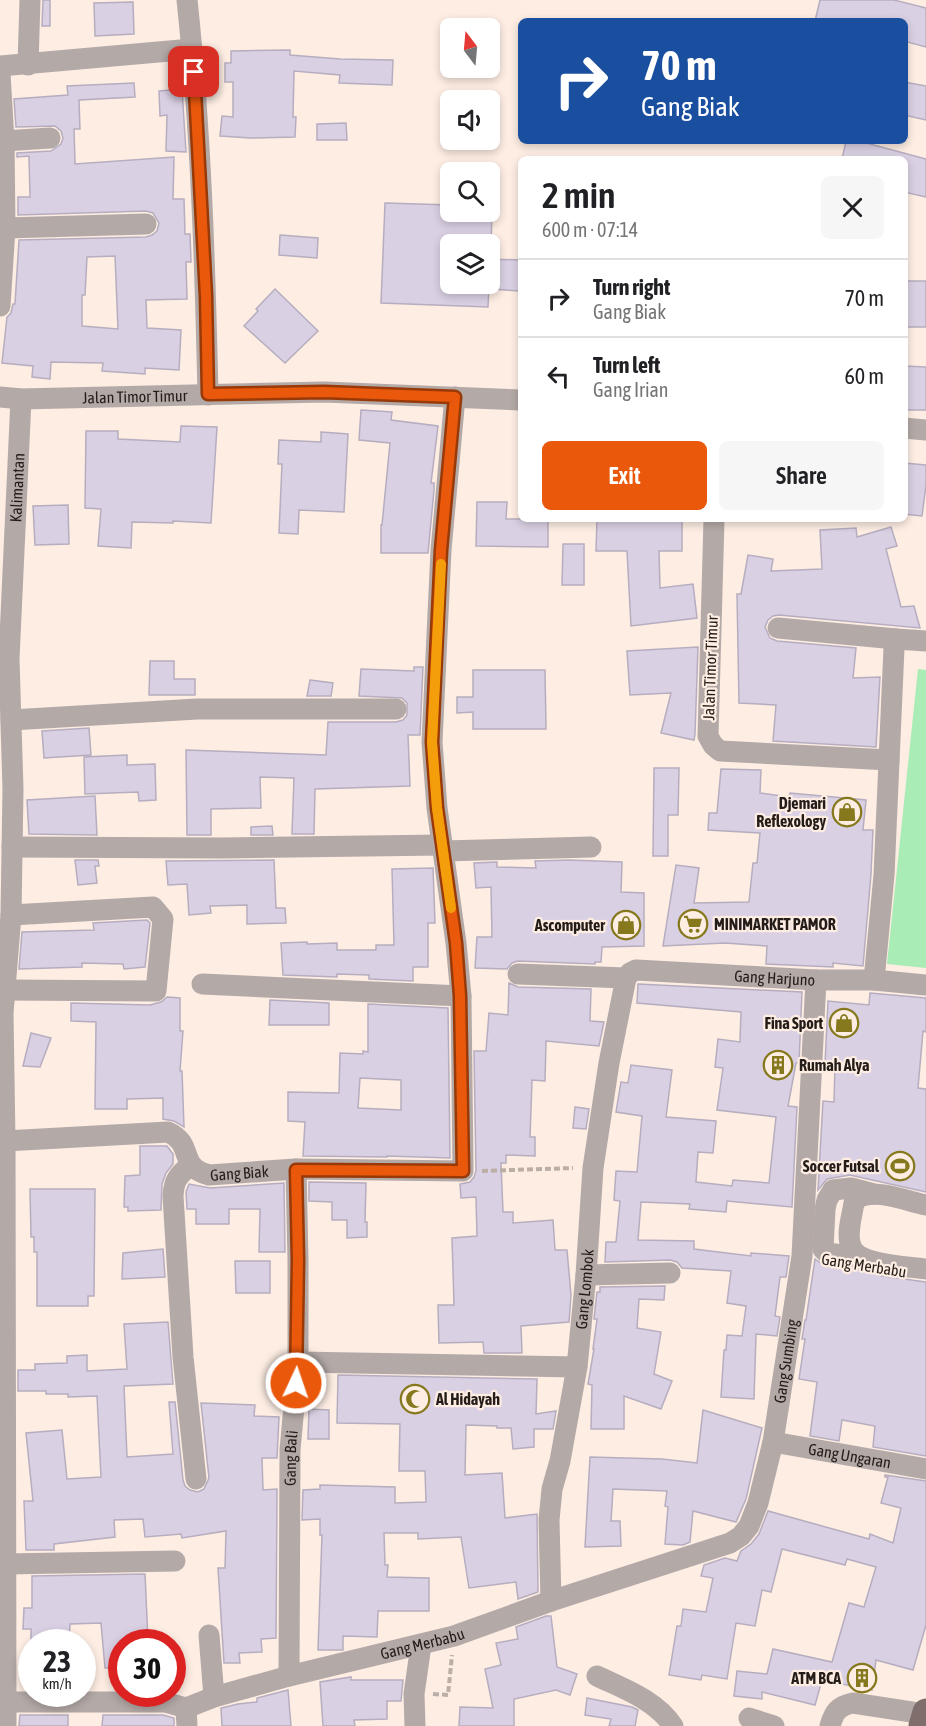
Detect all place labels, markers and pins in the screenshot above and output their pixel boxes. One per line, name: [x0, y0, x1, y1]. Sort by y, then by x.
pin: [168, 46, 219, 97]
place label: Djemari Reflexology: [756, 794, 826, 830]
shop icon: Djemari Reflexology: [831, 796, 863, 828]
supermarket icon: MINIMARKET PAMOR: [677, 908, 709, 940]
shop icon: Ascomputer: [610, 909, 642, 941]
place label: MINIMARKET PAMOR: [714, 915, 836, 933]
place label: Ascomputer: [534, 916, 605, 934]
shop icon: Fina Sport: [828, 1007, 860, 1039]
place label: Fina Sport: [764, 1014, 823, 1032]
building icon: Rumah Alya: [762, 1049, 794, 1081]
place label: Rumah Alya: [799, 1056, 869, 1074]
sports icon: Soccer Futsal: [884, 1150, 916, 1182]
place label: Soccer Futsal: [803, 1157, 880, 1175]
mosque icon: Al Hidayah: [399, 1383, 431, 1415]
place label: Al Hidayah: [435, 1390, 500, 1408]
building icon: ATM BCA: [846, 1662, 878, 1694]
place label: ATM BCA: [790, 1669, 841, 1687]

